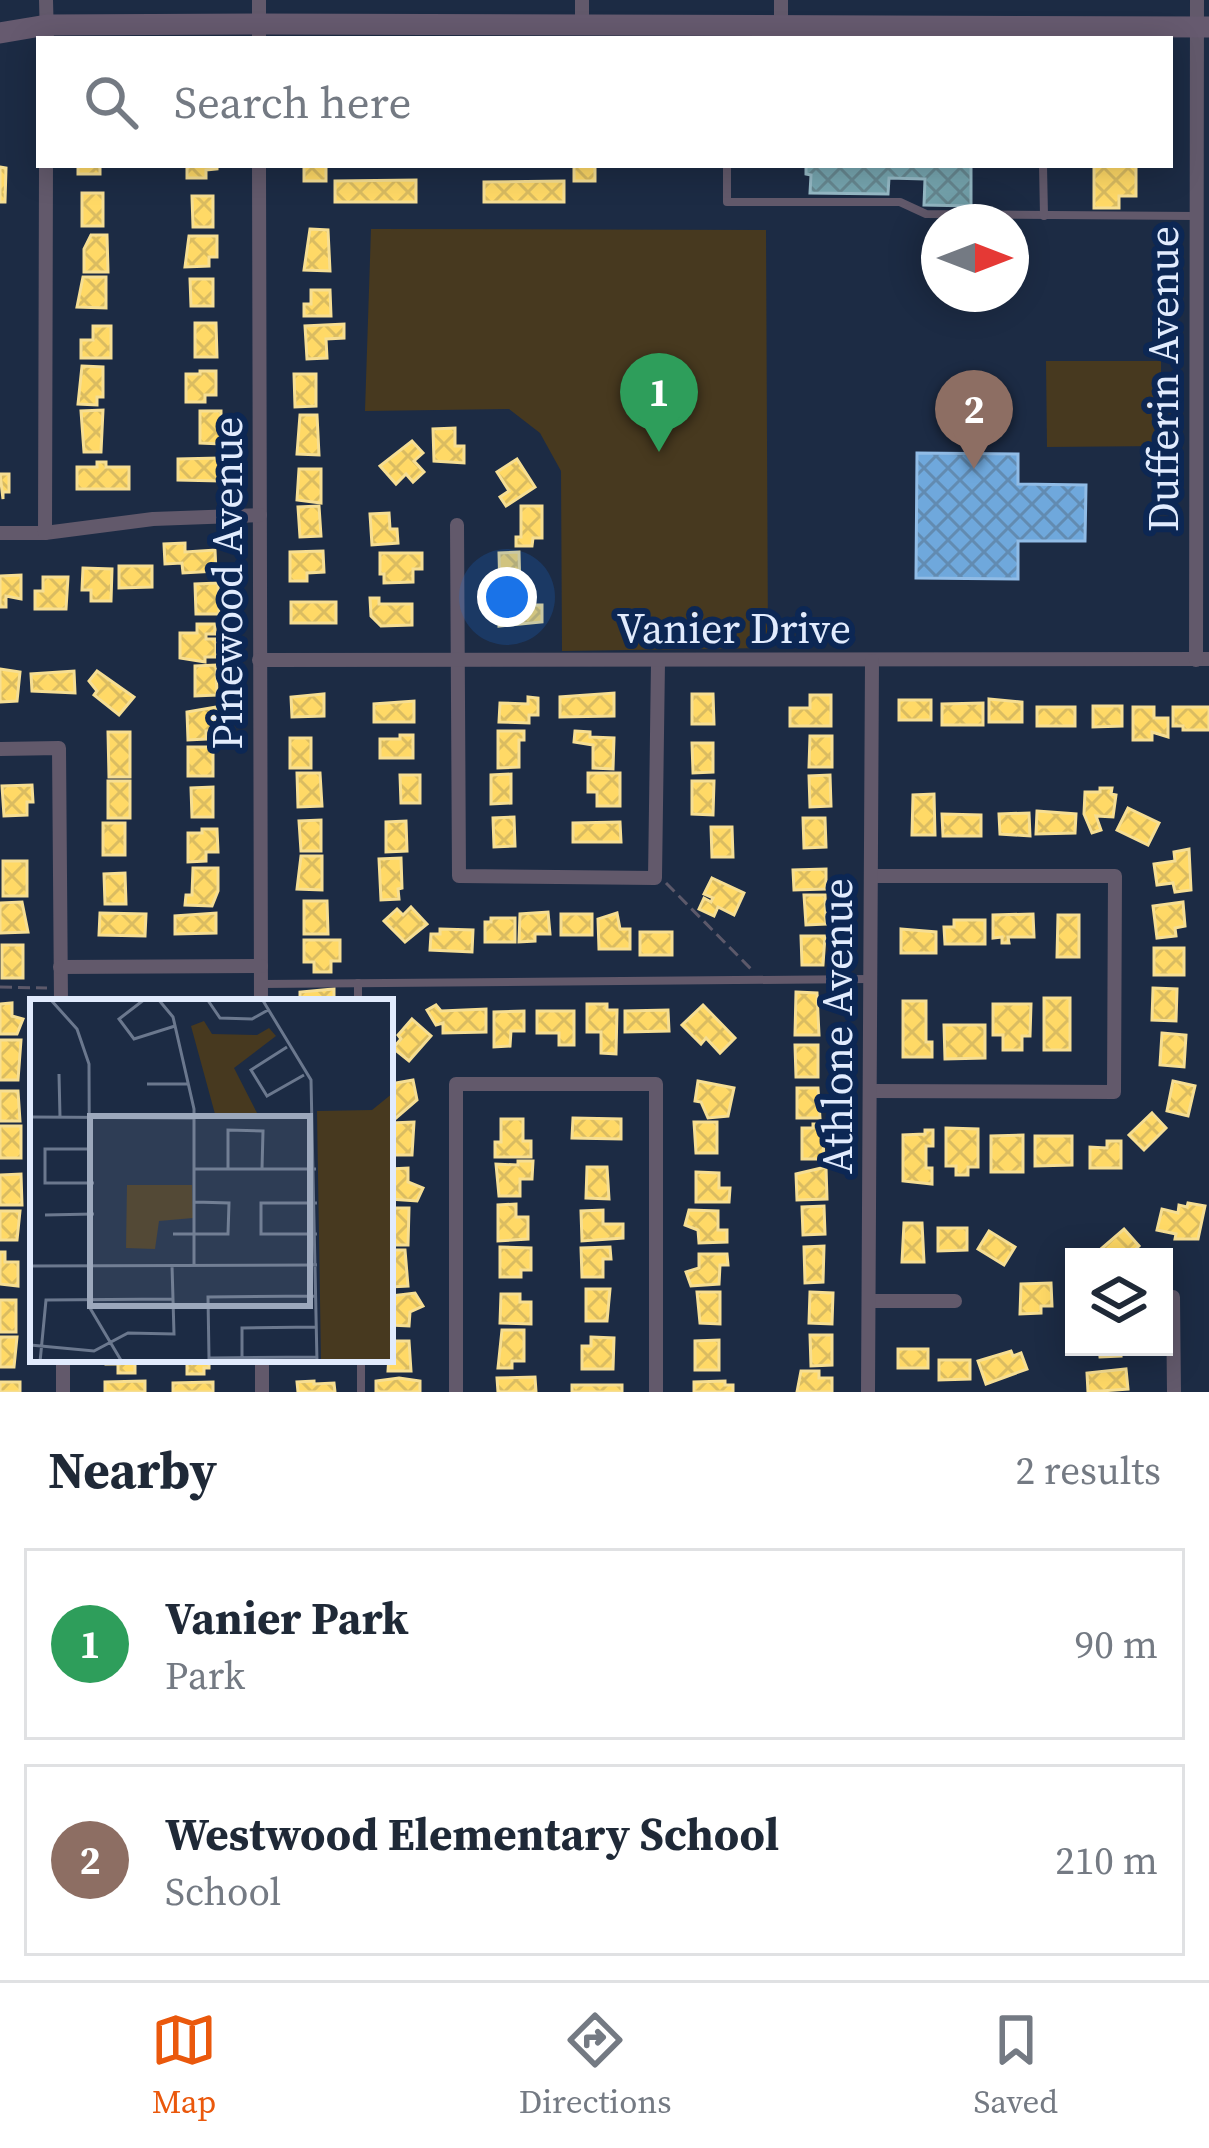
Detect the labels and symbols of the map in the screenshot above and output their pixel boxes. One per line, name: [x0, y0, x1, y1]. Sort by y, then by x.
north arrow: [921, 204, 1029, 312]
street label: Dufferin Avenue: [1134, 226, 1192, 532]
pin: 1: [620, 353, 698, 452]
pin: 2: [935, 370, 1013, 469]
street label: Pinewood Avenue: [198, 417, 256, 749]
your location: [477, 567, 537, 627]
street label: Vanier Drive: [617, 599, 851, 657]
street label: Athlone Avenue: [808, 878, 866, 1174]
inset map: [30, 999, 393, 1362]

